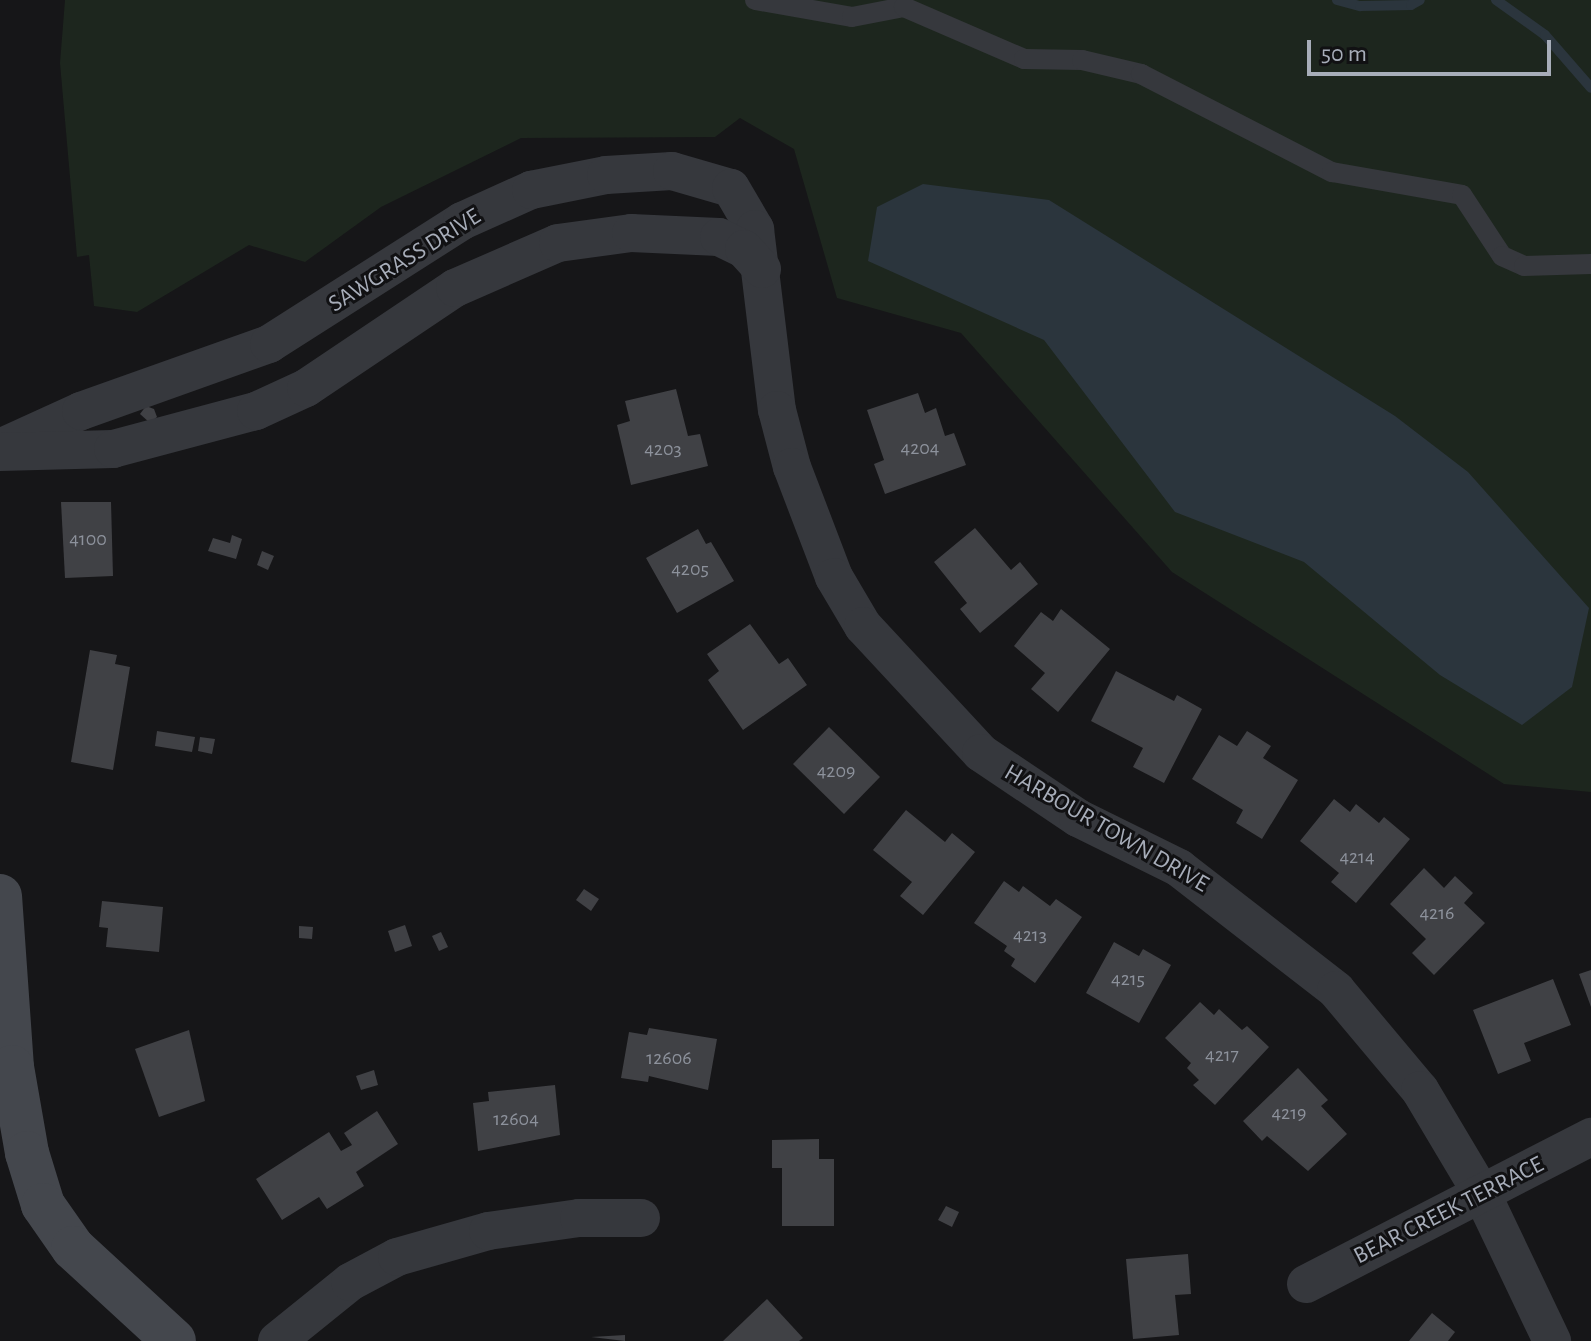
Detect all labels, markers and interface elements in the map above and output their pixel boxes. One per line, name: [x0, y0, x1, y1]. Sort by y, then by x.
scale bar: [1311, 24, 1555, 74]
text: 50 m: [1321, 42, 1367, 66]
street label: SAWGRASS DRIVE: [324, 203, 486, 319]
house number: 4204: [901, 436, 939, 460]
house number: 4203: [644, 437, 682, 461]
house number: 4100: [69, 527, 107, 551]
house number: 4205: [671, 557, 709, 581]
house number: 4209: [817, 759, 855, 783]
street label: HARBOUR TOWN DRIVE: [999, 759, 1213, 899]
house number: 4214: [1339, 845, 1375, 869]
house number: 4216: [1420, 901, 1454, 925]
house number: 4213: [1013, 923, 1047, 947]
house number: 4215: [1111, 967, 1145, 991]
house number: 4217: [1205, 1043, 1239, 1067]
house number: 12606: [646, 1046, 692, 1070]
house number: 4219: [1272, 1101, 1306, 1125]
house number: 12604: [493, 1107, 539, 1131]
street label: BEAR CREEK TERRACE: [1349, 1151, 1549, 1271]

